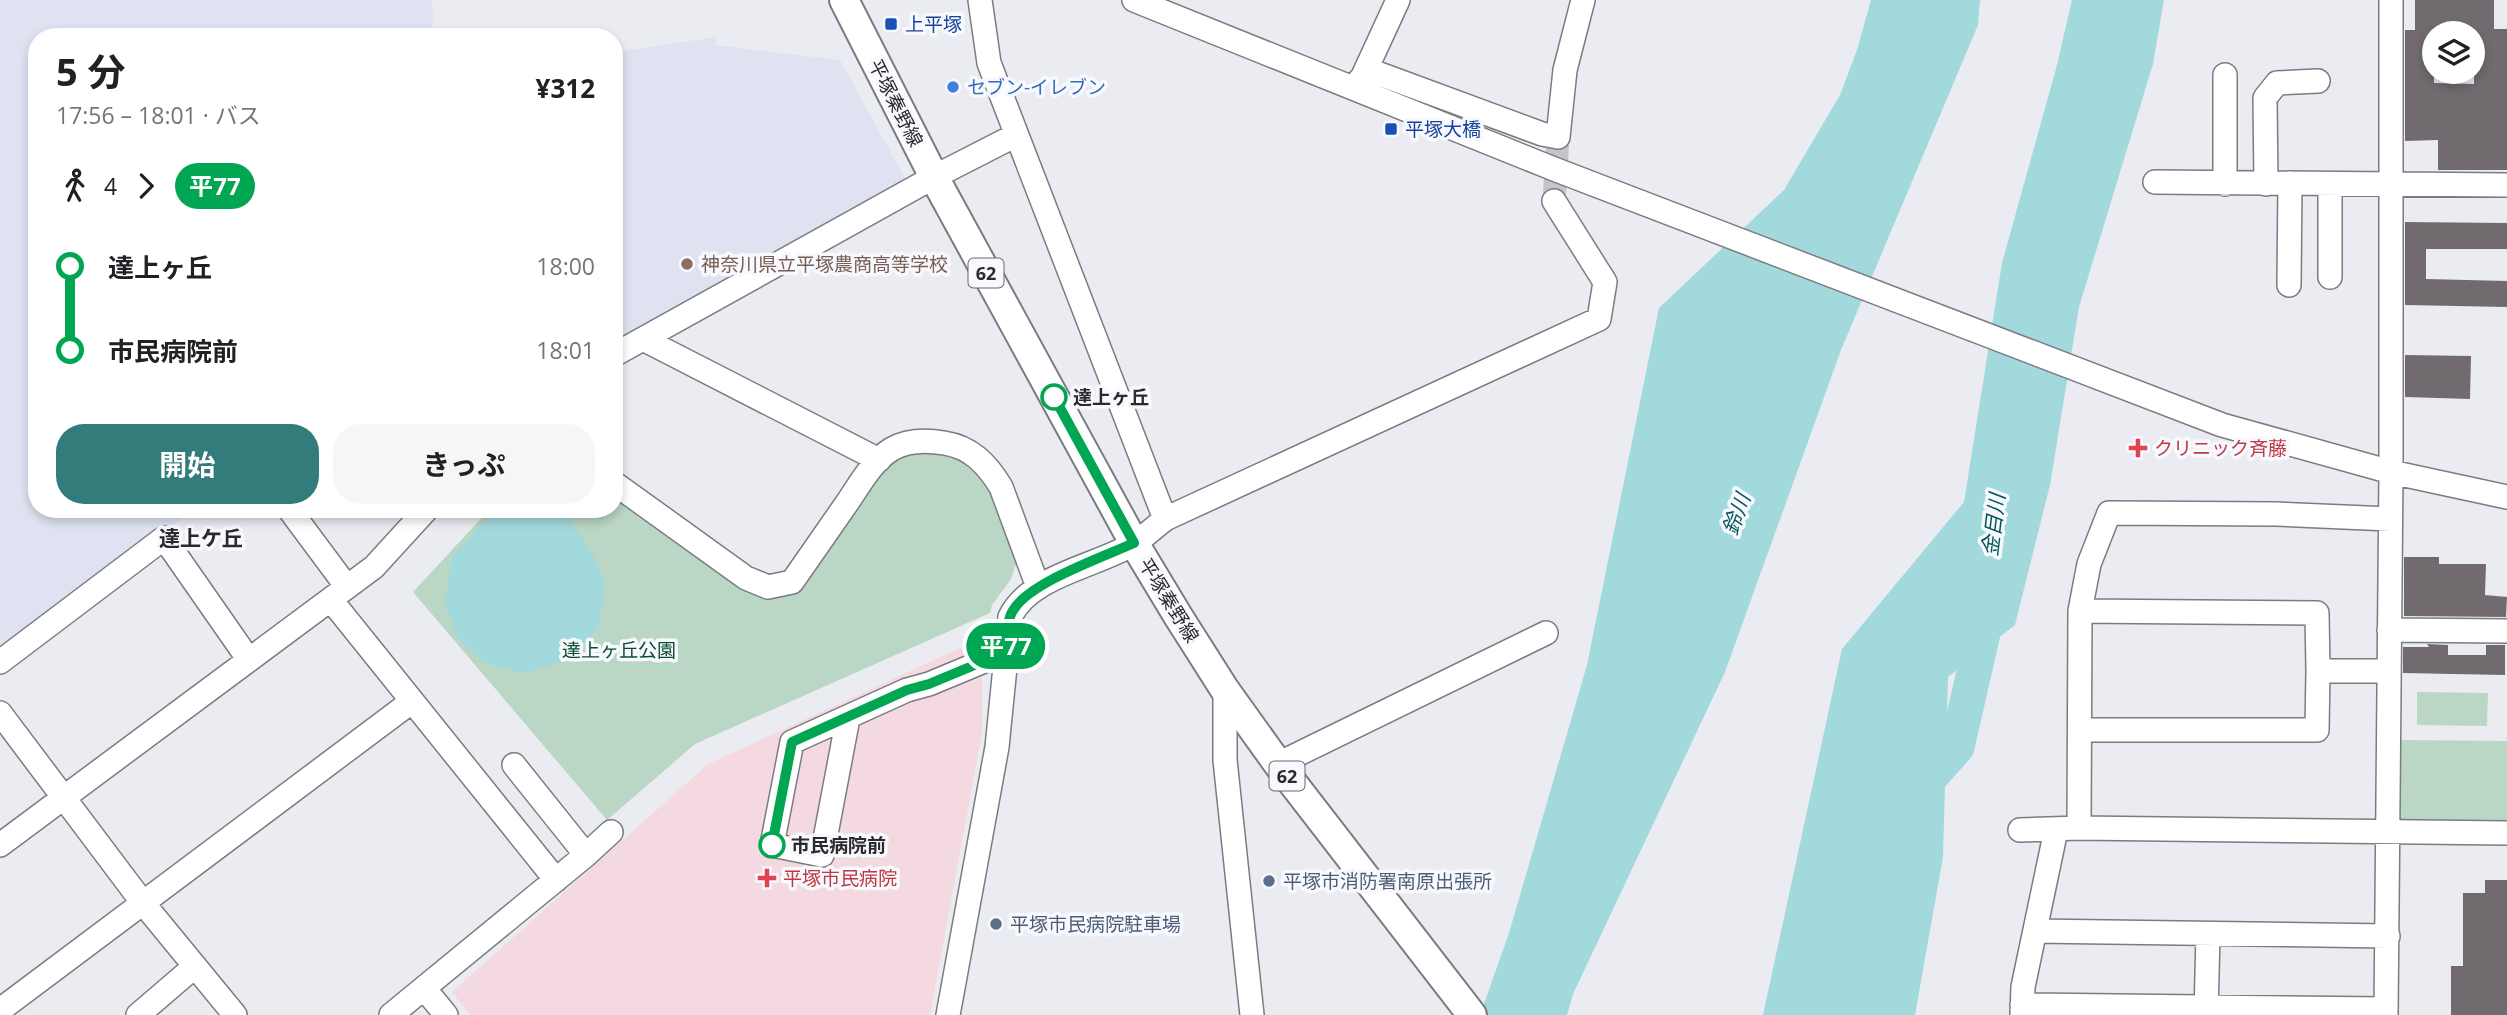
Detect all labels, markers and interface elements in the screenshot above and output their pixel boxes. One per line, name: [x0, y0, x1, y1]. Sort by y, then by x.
place label: 上平塚: [905, 11, 962, 37]
marker: 上平塚: [883, 16, 899, 32]
map controls: [2422, 21, 2485, 84]
button: layers: [2422, 21, 2485, 84]
text: 5 分: [56, 45, 126, 97]
street label: 平塚秦野線: [863, 55, 929, 151]
text: ¥312: [536, 70, 595, 106]
place label: セブン-イレブン: [967, 74, 1106, 100]
marker: セブン-イレブン: [945, 79, 961, 95]
text: 17:56 – 18:01 · バス: [56, 99, 261, 131]
place label: 平塚大橋: [1405, 116, 1481, 142]
marker: 平塚大橋: [1383, 121, 1399, 137]
icon: walk: [56, 167, 94, 205]
icon: forward: [127, 167, 165, 205]
text: 平77: [189, 169, 241, 202]
text: 4: [104, 170, 117, 202]
text: 達上ヶ丘: [108, 249, 212, 285]
text: 18:00: [536, 250, 595, 282]
place label: 神奈川県立平塚農商高等学校: [701, 251, 948, 277]
marker: 神奈川県立平塚農商高等学校: [679, 256, 695, 272]
road number: 62: [968, 258, 1004, 288]
text: 市民病院前: [108, 333, 238, 369]
text: 18:01: [536, 334, 595, 366]
marker: 達上ヶ丘: [1041, 384, 1067, 410]
place label: 達上ヶ丘: [1073, 384, 1149, 410]
button: 開始: [56, 424, 319, 504]
button: きっぷ: [333, 424, 595, 504]
place label: クリニック斉藤: [2154, 435, 2287, 461]
marker: クリニック斉藤: [2128, 438, 2148, 458]
water label: 鈴川: [1716, 488, 1757, 539]
water label: 金目川: [1975, 490, 2011, 558]
district label: 達上ケ丘: [159, 524, 243, 552]
street label: 平塚秦野線: [1133, 553, 1205, 647]
line badge: 平77: [966, 623, 1046, 669]
text: 平77: [980, 629, 1032, 662]
park label: 達上ヶ丘公園: [562, 637, 676, 663]
road number: 62: [1270, 762, 1304, 790]
marker: 市民病院前: [759, 832, 785, 858]
place label: 市民病院前: [791, 832, 886, 858]
place label: 平塚市民病院: [783, 865, 897, 891]
marker: 平塚市民病院: [757, 868, 777, 888]
place label: 平塚市消防署南原出張所: [1283, 868, 1492, 894]
marker: 平塚市消防署南原出張所: [1261, 873, 1277, 889]
place label: 平塚市民病院駐車場: [1010, 911, 1181, 937]
marker: 平塚市民病院駐車場: [988, 916, 1004, 932]

